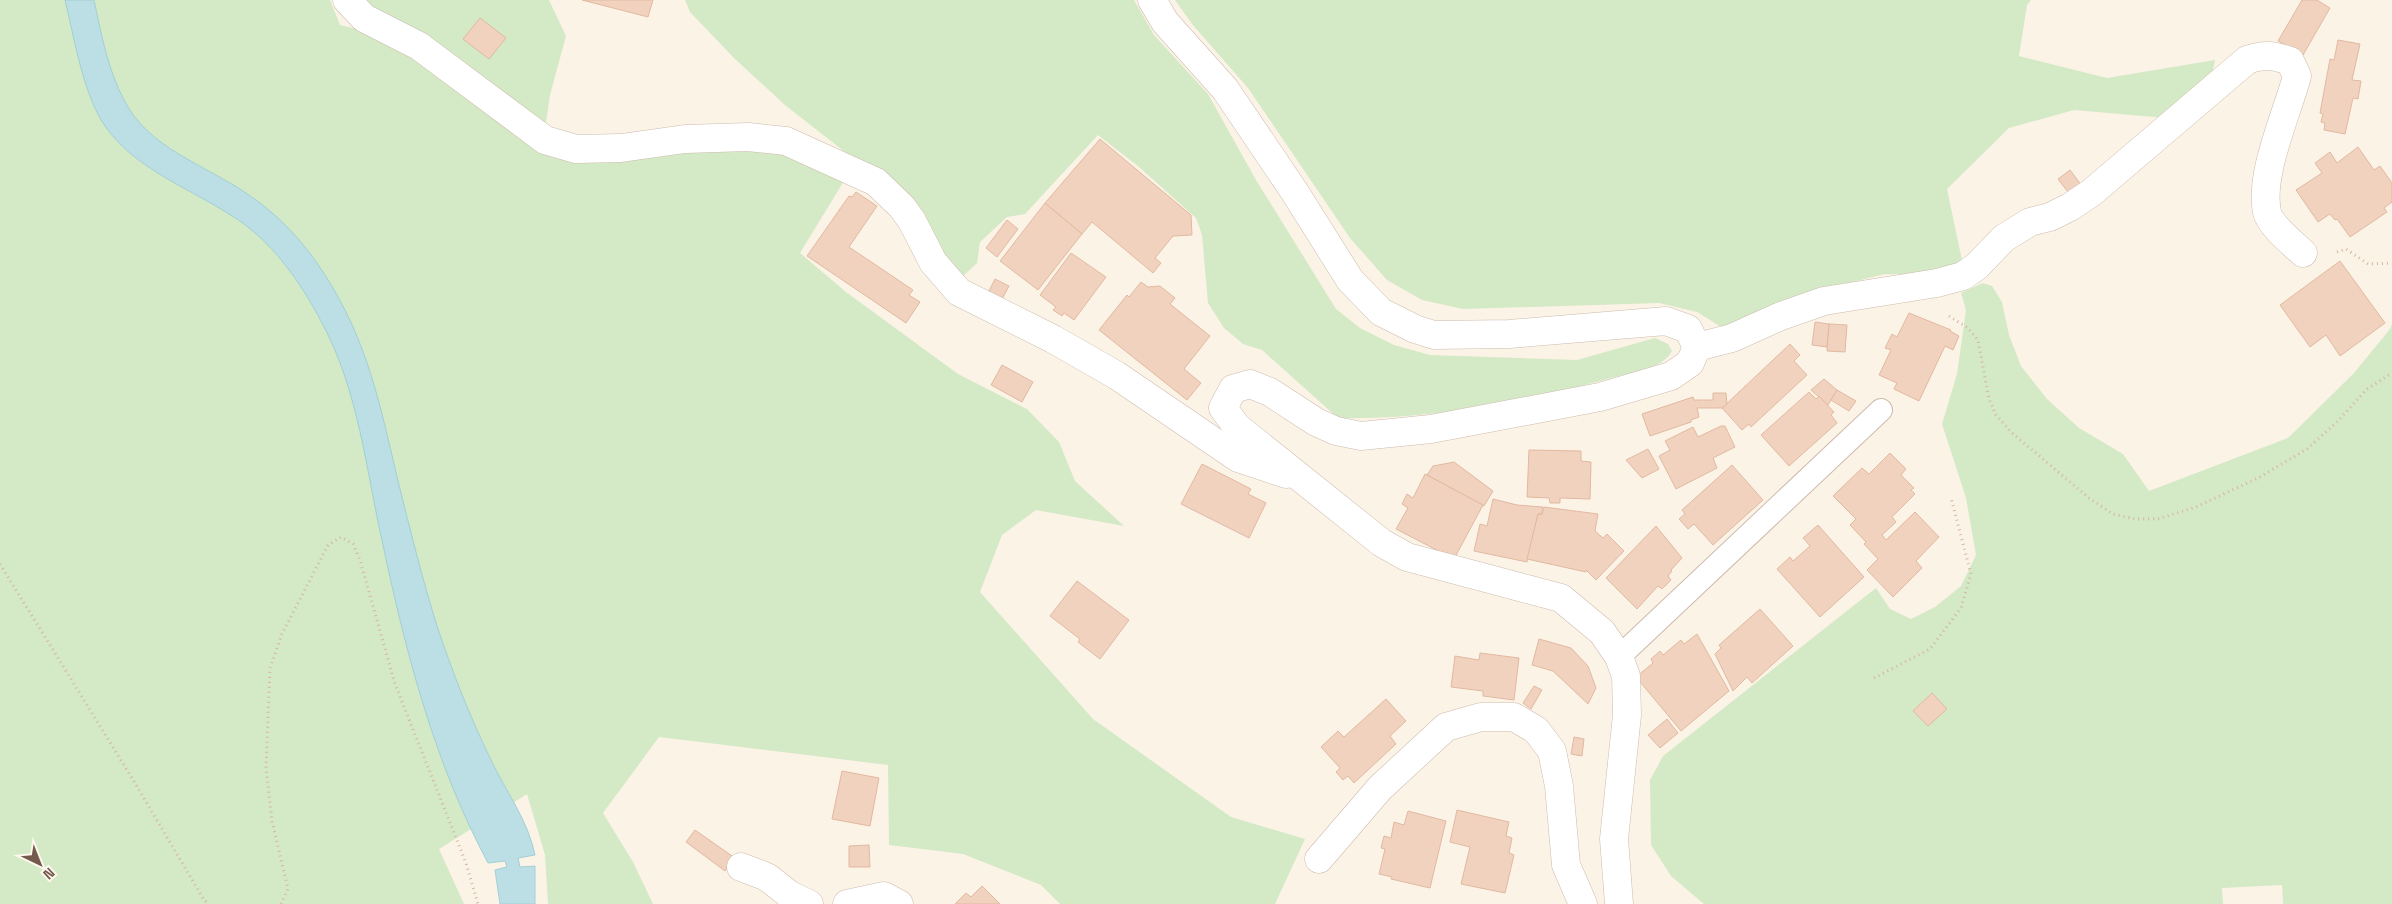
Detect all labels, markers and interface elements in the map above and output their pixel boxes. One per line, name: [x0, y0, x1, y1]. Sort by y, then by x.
north arrow: [15, 839, 65, 889]
text: N: [39, 864, 58, 883]

